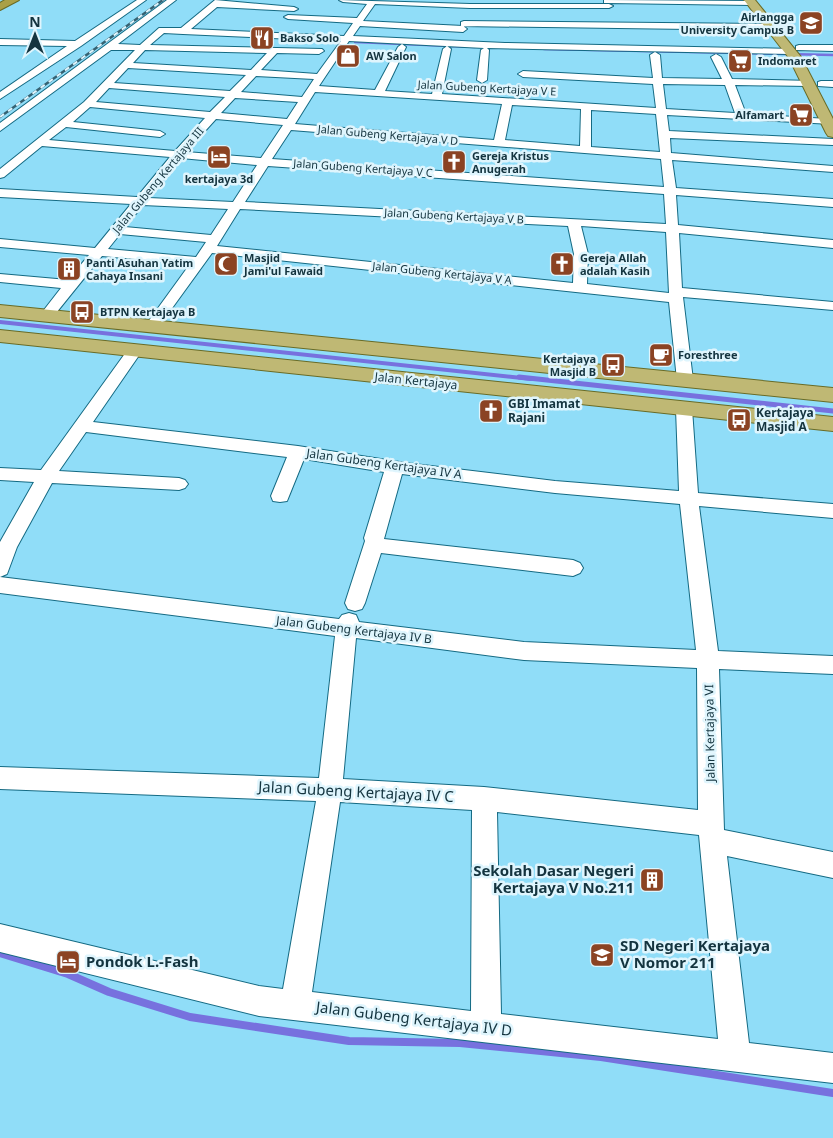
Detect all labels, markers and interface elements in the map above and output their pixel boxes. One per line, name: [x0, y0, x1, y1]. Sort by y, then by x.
place label: Airlangga University Campus B: [681, 9, 794, 37]
north arrow: [10, 10, 60, 60]
school or university icon: Airlangga University Campus B: [798, 10, 824, 36]
text: N: [29, 12, 41, 31]
restaurant icon: Bakso Solo: [249, 25, 275, 51]
place label: Bakso Solo: [280, 30, 339, 45]
shop icon: AW Salon: [335, 43, 361, 69]
place label: AW Salon: [366, 48, 417, 63]
supermarket icon: Indomaret: [727, 48, 753, 74]
place label: Indomaret: [758, 53, 817, 68]
street label: Jalan Gubeng Kertajaya V E: [416, 76, 557, 99]
supermarket icon: Alfamart: [788, 102, 814, 128]
place label: Alfamart: [735, 107, 784, 122]
street label: Jalan Gubeng Kertajaya V D: [316, 121, 459, 148]
street label: Jalan Gubeng Kertajaya III: [108, 123, 207, 237]
hotel icon: kertajaya 3d: [206, 144, 232, 170]
place label: Gereja Kristus Anugerah: [472, 148, 549, 176]
church icon: Gereja Kristus Anugerah: [441, 149, 467, 175]
street label: Jalan Gubeng Kertajaya V C: [292, 155, 433, 180]
place label: kertajaya 3d: [185, 171, 253, 186]
street label: Jalan Gubeng Kertajaya V B: [383, 204, 524, 227]
place label: Masjid Jami'ul Fawaid: [243, 250, 323, 278]
place label: Gereja Allah adalah Kasih: [580, 250, 650, 278]
mosque icon: Masjid Jami'ul Fawaid: [213, 251, 239, 277]
church icon: Gereja Allah adalah Kasih: [549, 251, 575, 277]
place label: Panti Asuhan Yatim Cahaya Insani: [86, 255, 193, 283]
building icon: Panti Asuhan Yatim Cahaya Insani: [56, 256, 82, 282]
street label: Jalan Gubeng Kertajaya V A: [371, 258, 513, 287]
bus stop icon: BTPN Kertajaya B: [69, 299, 95, 325]
place label: BTPN Kertajaya B: [100, 304, 195, 319]
cafe icon: Foresthree: [648, 342, 674, 368]
place label: Foresthree: [678, 347, 738, 362]
place label: Kertajaya Masjid B: [543, 351, 596, 379]
bus stop icon: Kertajaya Masjid B: [600, 352, 626, 378]
street label: Jalan Kertajaya: [373, 368, 458, 393]
place label: GBI Imamat Rajani: [508, 395, 580, 426]
church icon: GBI Imamat Rajani: [478, 398, 504, 424]
place label: Kertajaya Masjid A: [756, 404, 814, 435]
bus stop icon: Kertajaya Masjid A: [726, 407, 752, 433]
street label: Jalan Gubeng Kertajaya IV A: [304, 444, 463, 483]
street label: Jalan Gubeng Kertajaya IV B: [274, 611, 433, 648]
street label: Jalan Kertajaya VI: [700, 684, 719, 783]
street label: Jalan Gubeng Kertajaya IV C: [256, 776, 455, 806]
place label: Sekolah Dasar Negeri Kertajaya V No.211: [473, 860, 634, 897]
building icon: Sekolah Dasar Negeri Kertajaya V No.211: [639, 867, 665, 893]
place label: SD Negeri Kertajaya V Nomor 211: [620, 935, 770, 972]
school or university icon: SD Negeri Kertajaya V Nomor 211: [589, 942, 615, 968]
hotel icon: Pondok L.-Fash: [55, 949, 81, 975]
place label: Pondok L.-Fash: [86, 951, 198, 971]
street label: Jalan Gubeng Kertajaya IV D: [313, 996, 513, 1040]

